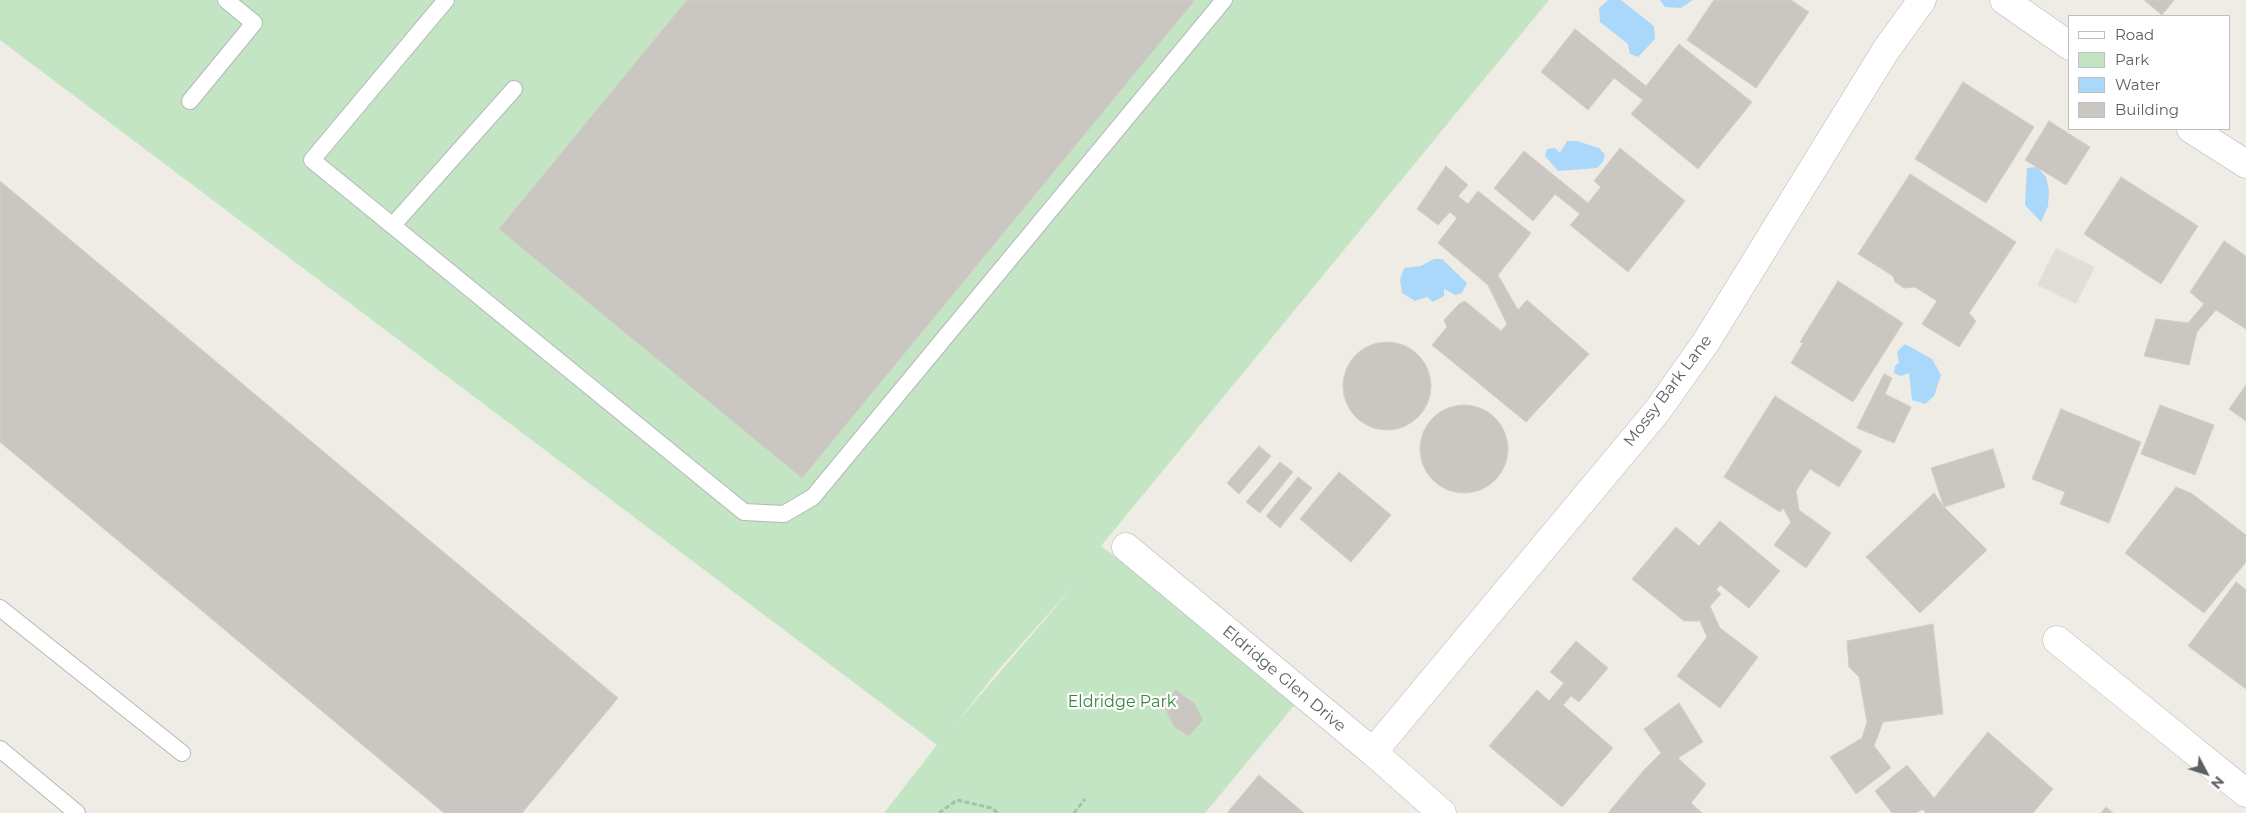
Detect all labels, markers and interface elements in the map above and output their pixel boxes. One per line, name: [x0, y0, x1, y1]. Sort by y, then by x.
legend: [2068, 15, 2231, 130]
text: Road: [2115, 25, 2154, 44]
text: Park: [2115, 50, 2149, 69]
text: Water: [2115, 75, 2161, 94]
text: Building: [2115, 100, 2179, 119]
street label: Mossy Bark Lane: [1620, 331, 1716, 451]
street label: Eldridge Glen Drive: [1218, 622, 1350, 736]
park label: Eldridge Park: [1068, 692, 1176, 712]
north arrow: [2181, 748, 2231, 798]
text: N: [2207, 773, 2228, 793]

